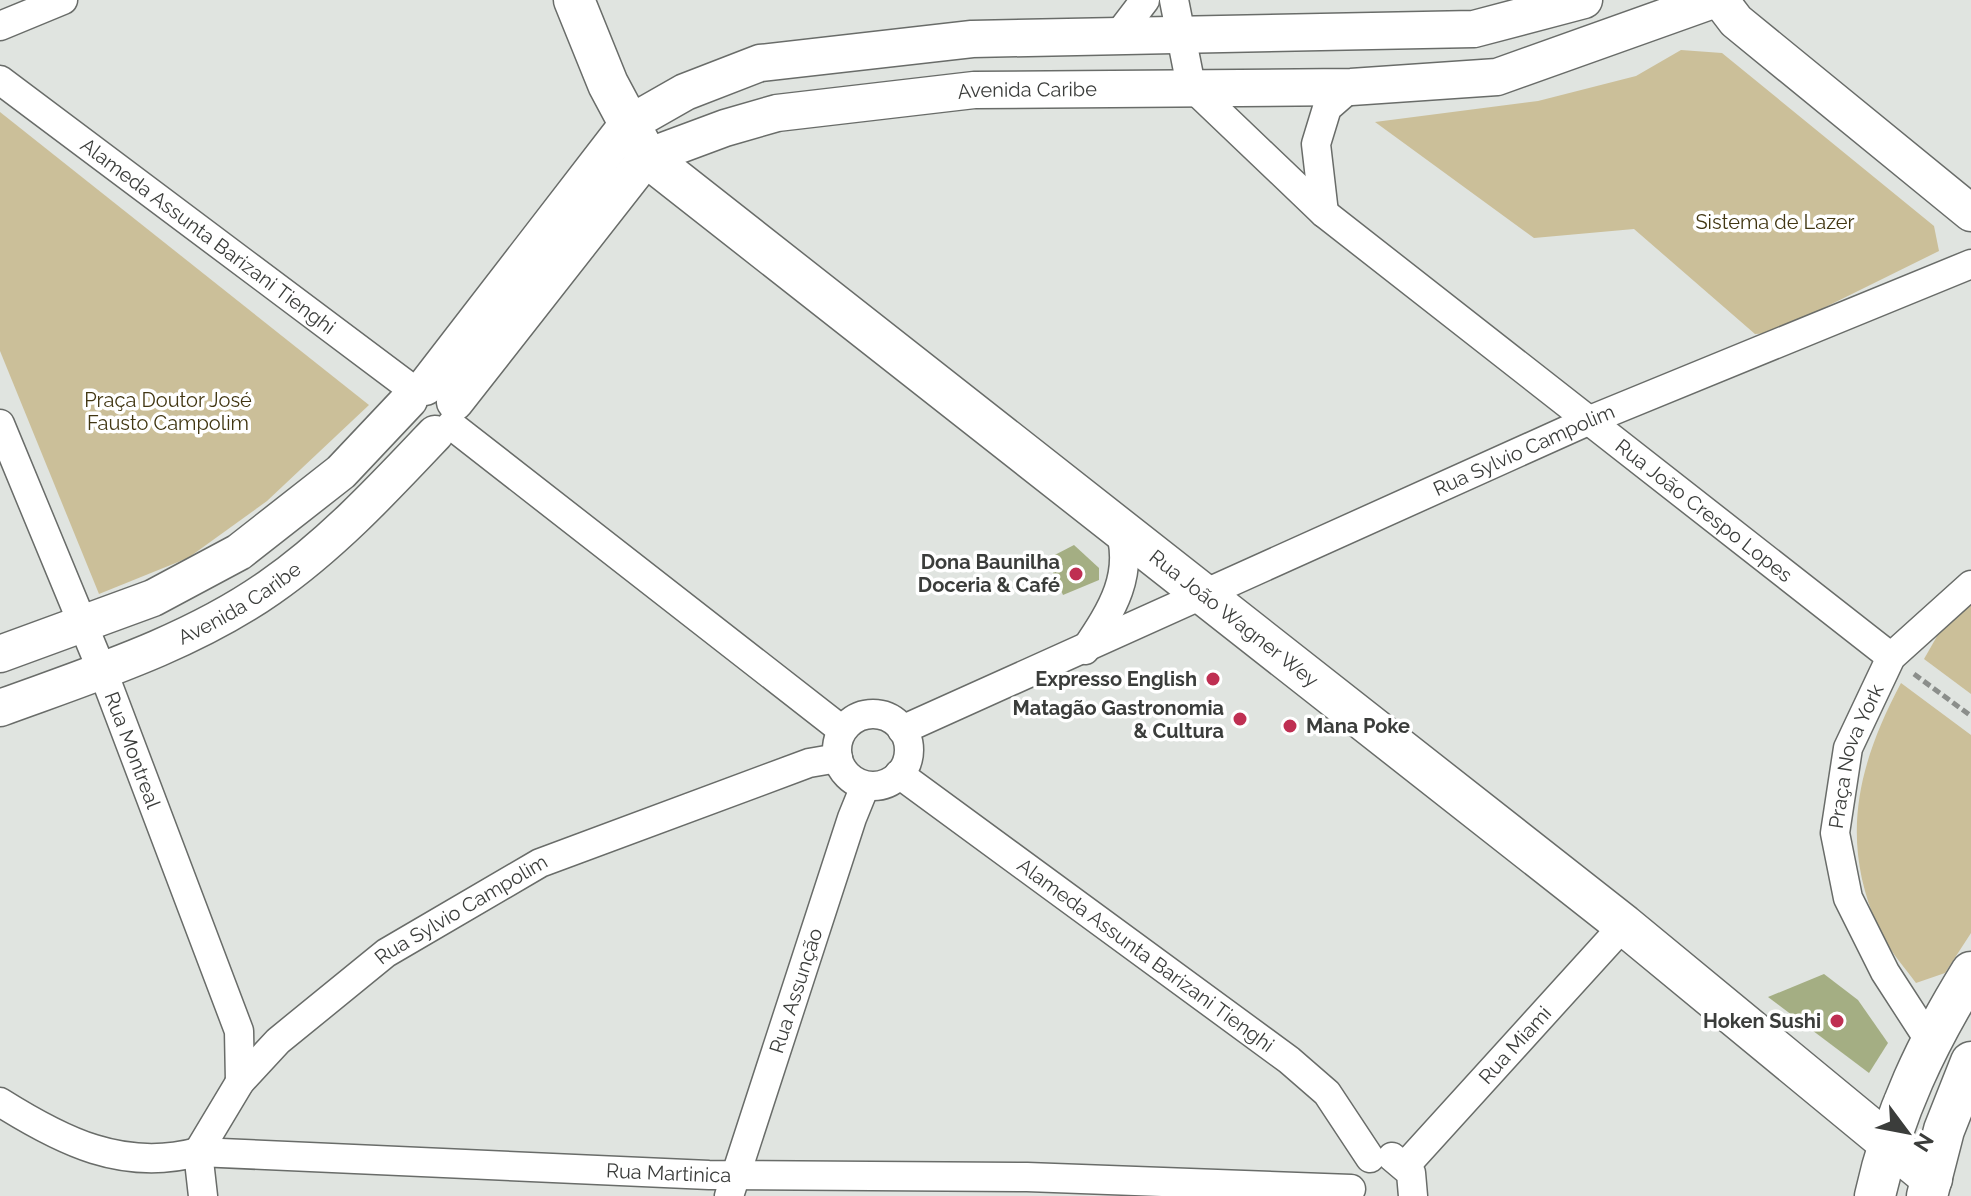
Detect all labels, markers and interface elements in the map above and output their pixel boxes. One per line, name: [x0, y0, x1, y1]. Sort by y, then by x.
street label: Avenida Caribe: [956, 77, 1097, 104]
street label: Alameda Assunta Barizani Tienghi: [76, 133, 340, 339]
park label: Sistema de Lazer: [1695, 210, 1855, 234]
park label: Praça Doutor José Fausto Campolim: [84, 388, 252, 435]
street label: Rua Sylvio Campolim: [1429, 399, 1618, 501]
street label: Rua João Crespo Lopes: [1611, 434, 1797, 587]
street label: Rua João Wagner Wey: [1145, 545, 1323, 692]
place label: Dona Baunilha Doceria & Café: [918, 550, 1060, 597]
street label: Avenida Caribe: [174, 557, 306, 650]
marker: Dona Baunilha Doceria & Café: [1067, 565, 1085, 583]
place label: Expresso English: [1035, 667, 1197, 691]
marker: Expresso English: [1204, 670, 1222, 688]
street label: Praça Nova York: [1824, 680, 1889, 830]
street label: Rua Montreal: [100, 688, 166, 812]
place label: Matagão Gastronomia & Cultura: [1013, 696, 1224, 743]
marker: Matagão Gastronomia & Cultura: [1231, 710, 1249, 728]
place label: Mana Poke: [1306, 714, 1410, 738]
marker: Mana Poke: [1281, 717, 1299, 735]
street label: Rua Sylvio Campolim: [370, 849, 552, 969]
street label: Alameda Assunta Barizani Tienghi: [1013, 853, 1279, 1057]
street label: Rua Assunção: [764, 925, 827, 1056]
street label: Rua Miami: [1474, 1001, 1556, 1089]
place label: Hoken Sushi: [1703, 1009, 1821, 1033]
marker: Hoken Sushi: [1828, 1012, 1846, 1030]
north arrow: [1867, 1092, 1947, 1172]
text: N: [1908, 1129, 1939, 1157]
street label: Rua Martinica: [606, 1158, 731, 1187]

